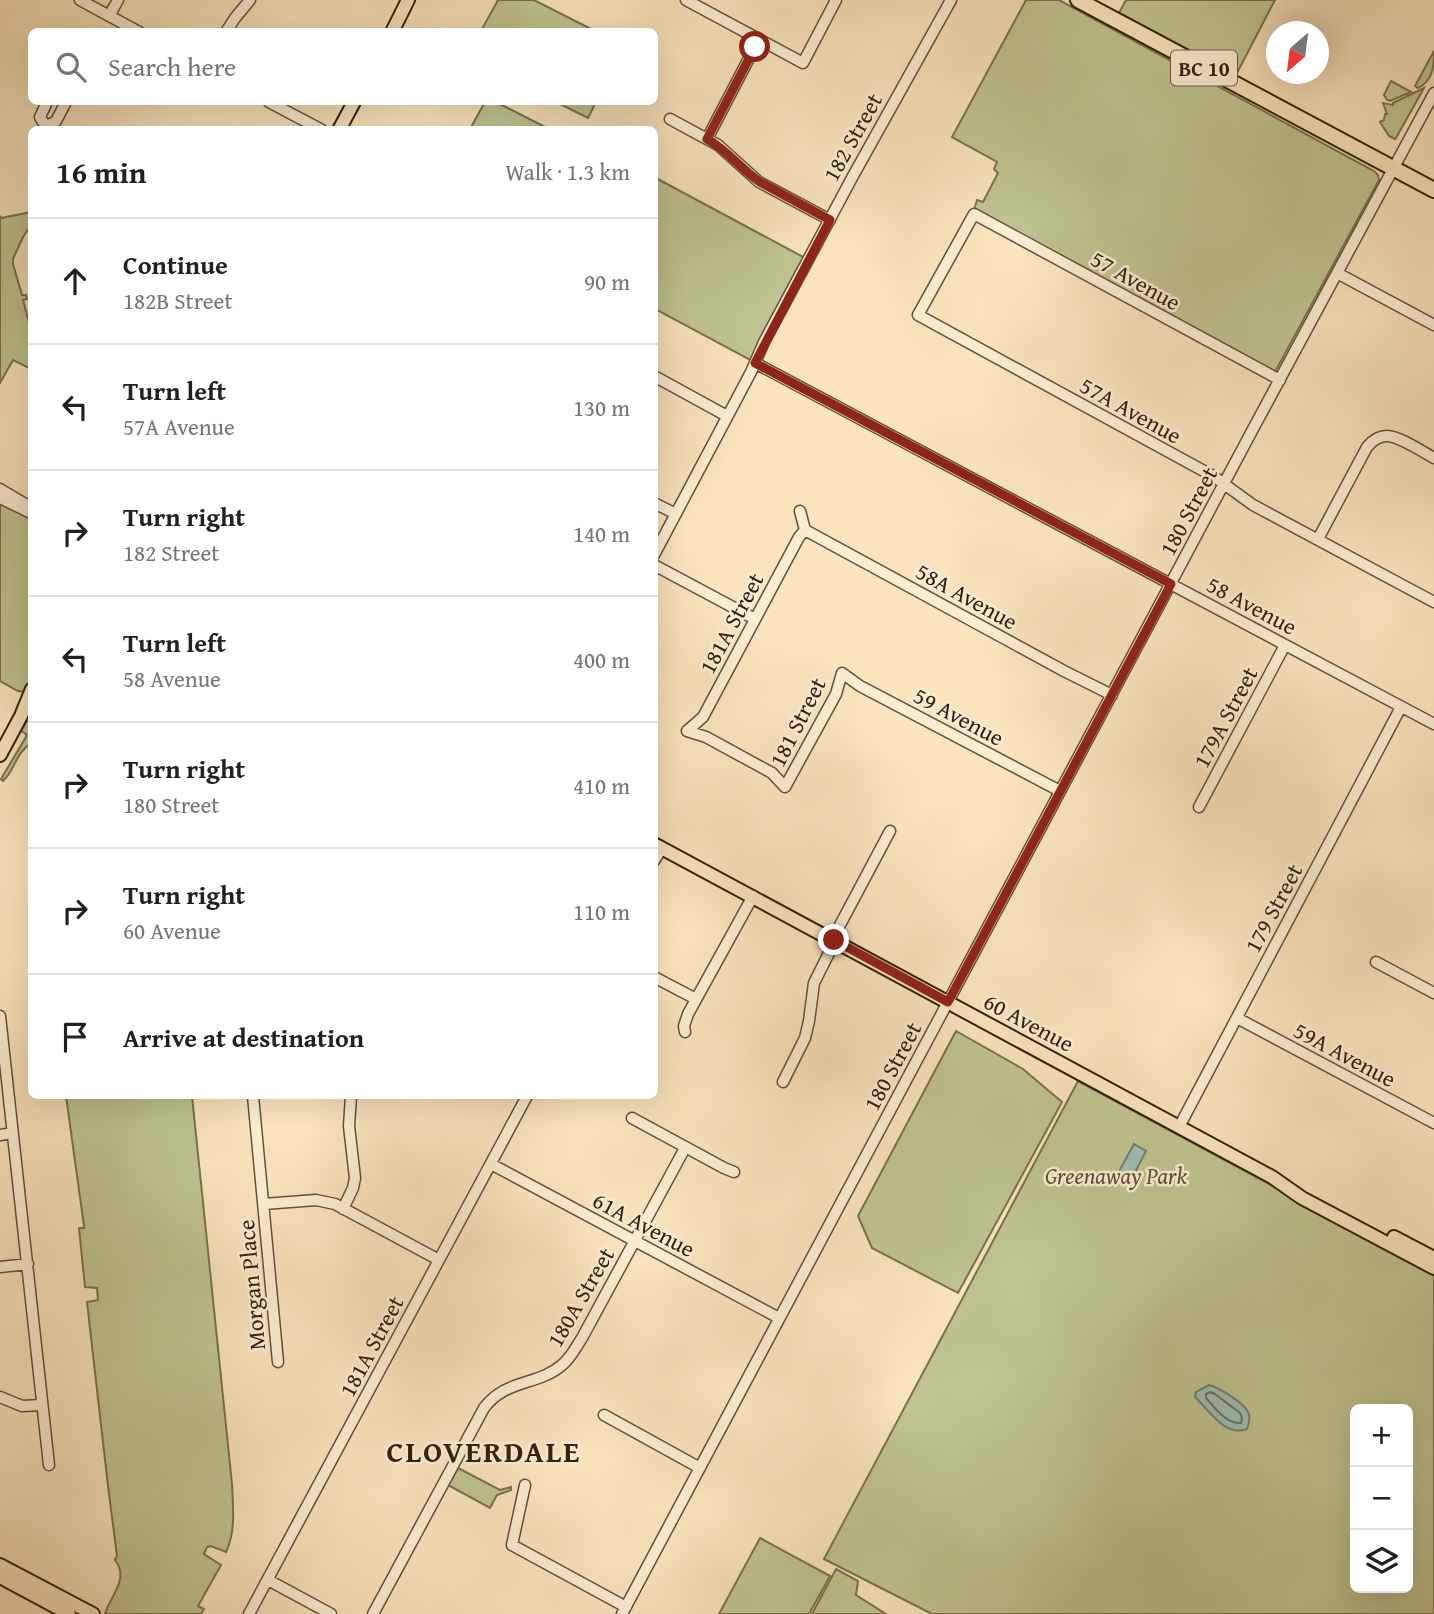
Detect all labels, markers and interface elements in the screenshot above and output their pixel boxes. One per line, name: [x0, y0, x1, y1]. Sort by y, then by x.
north arrow: [1266, 21, 1329, 84]
search box: [28, 28, 658, 105]
route start: [739, 31, 770, 62]
text: Search here: [108, 47, 236, 86]
icon: search: [52, 48, 90, 86]
road number: BC 10: [1171, 50, 1237, 86]
street label: 182 Street: [814, 87, 890, 187]
text: 16 min: [56, 150, 146, 194]
text: Walk · 1.3 km: [505, 155, 630, 188]
street label: 57 Avenue: [1085, 242, 1187, 318]
text: Continue: [123, 245, 228, 284]
icon: ahead: [56, 262, 94, 300]
text: 90 m: [584, 265, 630, 298]
text: 182B Street: [123, 284, 233, 317]
street label: 57A Avenue: [1074, 368, 1188, 452]
text: Turn left: [123, 371, 226, 410]
icon: left: [56, 388, 94, 426]
text: 130 m: [573, 391, 630, 424]
text: 57A Avenue: [123, 410, 235, 443]
street label: 180 Street: [1151, 461, 1225, 561]
text: Turn right: [123, 497, 245, 536]
icon: right: [56, 514, 94, 552]
text: 140 m: [573, 517, 630, 550]
text: 182 Street: [123, 536, 219, 569]
street label: 58A Avenue: [910, 554, 1024, 638]
street label: 181A Street: [691, 567, 771, 679]
street label: 58 Avenue: [1201, 567, 1303, 643]
text: Turn left: [123, 623, 226, 662]
icon: left: [56, 640, 94, 678]
text: 400 m: [573, 643, 630, 676]
street label: 179A Street: [1185, 661, 1265, 773]
text: 58 Avenue: [123, 662, 221, 695]
street label: 181 Street: [760, 672, 834, 772]
street label: 59 Avenue: [908, 678, 1010, 754]
text: Turn right: [123, 749, 245, 788]
icon: right: [56, 766, 94, 804]
text: 410 m: [573, 769, 630, 802]
text: 180 Street: [123, 788, 219, 821]
street label: 179 Street: [1236, 858, 1310, 958]
text: Turn right: [123, 875, 245, 914]
icon: right: [56, 892, 94, 930]
text: 110 m: [573, 895, 630, 928]
text: 60 Avenue: [123, 914, 221, 947]
route end: [818, 924, 849, 955]
street label: 60 Avenue: [978, 984, 1080, 1060]
street label: 59A Avenue: [1288, 1013, 1402, 1095]
street label: 180 Street: [855, 1016, 929, 1116]
icon: arrive: [56, 1018, 94, 1056]
text: Arrive at destination: [123, 1018, 364, 1057]
park label: Greenaway Park: [1045, 1159, 1188, 1192]
street label: 61A Avenue: [587, 1183, 701, 1265]
street label: Morgan Place: [229, 1218, 273, 1352]
street label: 180A Street: [538, 1241, 622, 1353]
street label: 181A Street: [331, 1290, 411, 1402]
map controls: [1350, 1404, 1413, 1593]
button: +: [1350, 1404, 1413, 1467]
district label: CLOVERDALE: [387, 1429, 581, 1473]
button: −: [1350, 1467, 1413, 1530]
button: layers: [1350, 1530, 1413, 1593]

